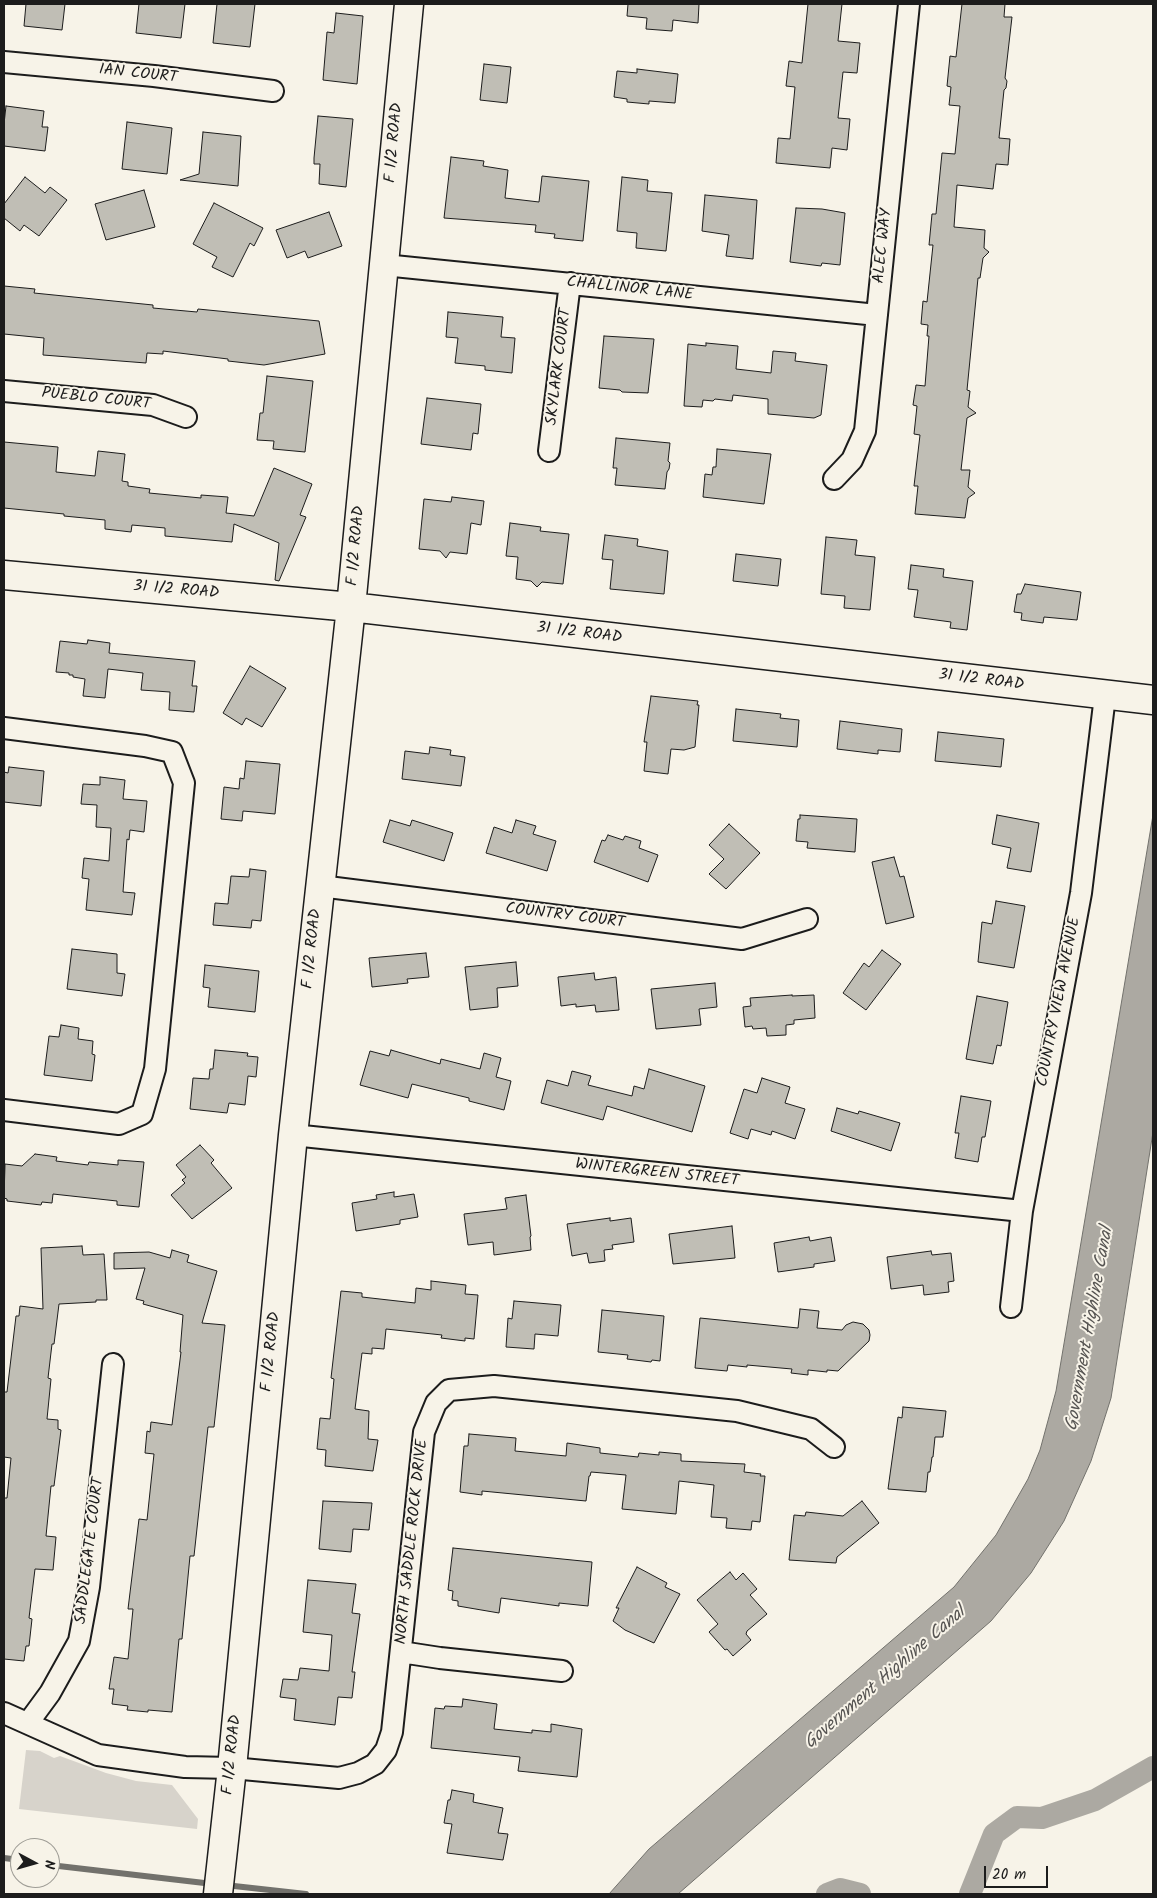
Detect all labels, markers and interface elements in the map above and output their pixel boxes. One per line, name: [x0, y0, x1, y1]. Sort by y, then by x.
street label: IAN COURT: [98, 61, 178, 89]
street label: F 1/2 ROAD: [382, 102, 408, 184]
street label: ALEC WAY: [871, 208, 897, 284]
street label: CHALLINOR LANE: [566, 274, 694, 306]
street label: SKYLARK COURT: [543, 307, 577, 427]
street label: PUEBLO COURT: [40, 385, 152, 415]
street label: F 1/2 ROAD: [344, 505, 370, 587]
street label: 31 1/2 ROAD: [132, 578, 220, 604]
street label: 31 1/2 ROAD: [535, 619, 623, 649]
street label: 31 1/2 ROAD: [937, 666, 1025, 696]
street label: COUNTRY COURT: [504, 900, 626, 934]
street label: F 1/2 ROAD: [299, 908, 327, 990]
street label: COUNTRY VIEW AVENUE: [1034, 916, 1086, 1088]
street label: WINTERGREEN STREET: [574, 1156, 740, 1192]
water label: Government Highline Canal: [1062, 1225, 1120, 1433]
street label: F 1/2 ROAD: [258, 1311, 286, 1393]
street label: NORTH SADDLE ROCK DRIVE: [393, 1438, 433, 1646]
street label: SADDLEGATE COURT: [72, 1477, 110, 1625]
water label: Government Highline Canal: [801, 1603, 971, 1755]
street label: F 1/2 ROAD: [219, 1714, 247, 1796]
north arrow: [10, 1838, 60, 1888]
scale bar: [987, 1856, 1051, 1888]
text: N: [38, 1859, 60, 1870]
text: 20 m: [992, 1863, 1026, 1887]

